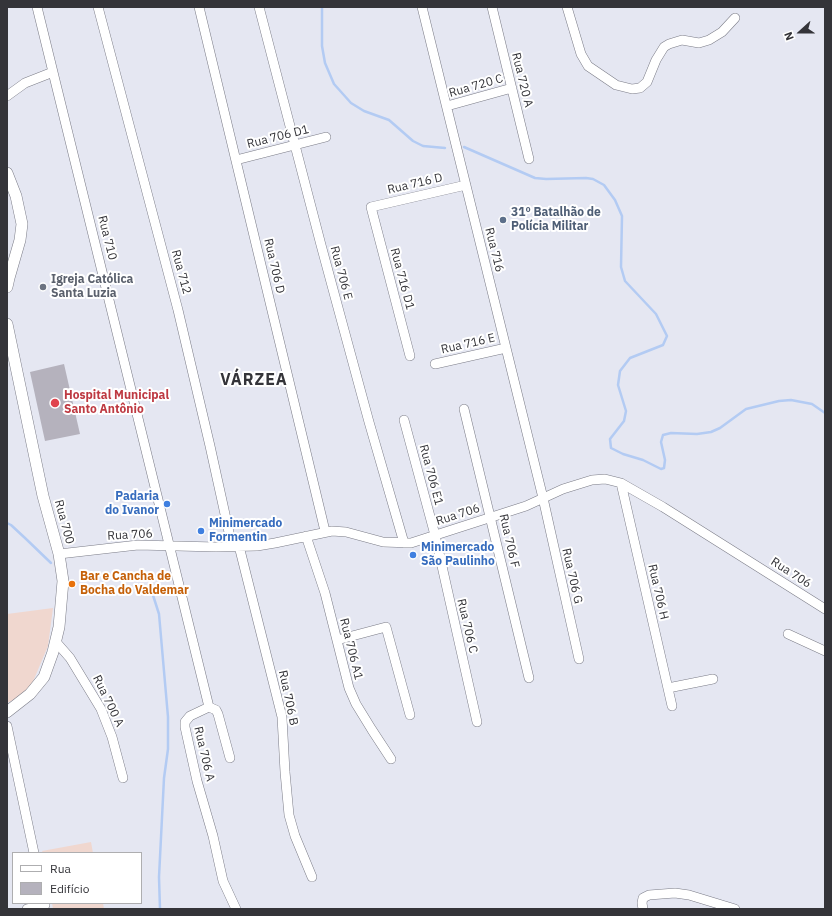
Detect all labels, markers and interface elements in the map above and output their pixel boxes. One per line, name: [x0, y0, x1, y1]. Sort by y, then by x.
north arrow: [780, 12, 820, 52]
text: N: [781, 30, 797, 43]
street label: Rua 720 A: [508, 51, 536, 109]
street label: Rua 720 C: [447, 71, 505, 101]
street label: Rua 706 D1: [245, 122, 311, 152]
street label: Rua 716 D: [386, 171, 444, 197]
place label: 31º Batalhão de Polícia Militar: [511, 206, 601, 234]
street label: Rua 710: [95, 214, 119, 262]
marker: 31º Batalhão de Polícia Militar: [498, 215, 508, 225]
street label: Rua 716: [482, 226, 506, 274]
street label: Rua 706 D: [261, 237, 287, 295]
street label: Rua 706 E: [327, 244, 355, 302]
street label: Rua 716 D1: [387, 247, 417, 311]
street label: Rua 712: [168, 248, 194, 296]
place label: Igreja Católica Santa Luzia: [51, 273, 133, 301]
marker: Igreja Católica Santa Luzia: [38, 282, 48, 292]
street label: Rua 716 E: [440, 331, 496, 357]
district label: VÁRZEA: [220, 370, 288, 390]
place label: Hospital Municipal Santo Antônio: [64, 389, 169, 417]
marker: Hospital Municipal Santo Antônio: [49, 397, 61, 409]
street label: Rua 706 E1: [416, 443, 446, 507]
place label: Padaria do Ivanor: [105, 490, 159, 518]
street label: Rua 700: [51, 498, 77, 546]
marker: Padaria do Ivanor: [162, 499, 172, 509]
street label: Rua 706: [434, 501, 482, 529]
street label: Rua 706 F: [496, 513, 522, 569]
place label: Minimercado Formentin: [209, 517, 282, 545]
marker: Minimercado Formentin: [196, 526, 206, 536]
street label: Rua 706: [107, 527, 153, 543]
place label: Minimercado São Paulinho: [421, 541, 495, 569]
street label: Rua 706 G: [559, 547, 585, 605]
marker: Minimercado São Paulinho: [408, 550, 418, 560]
street label: Rua 706: [768, 555, 814, 591]
street label: Rua 706 H: [645, 563, 671, 621]
place label: Bar e Cancha de Bocha do Valdemar: [80, 570, 189, 598]
marker: Bar e Cancha de Bocha do Valdemar: [67, 579, 77, 589]
street label: Rua 706 C: [454, 597, 480, 655]
street label: Rua 706 A1: [336, 617, 366, 681]
street label: Rua 706 B: [275, 669, 301, 727]
street label: Rua 700 A: [89, 673, 127, 729]
street label: Rua 706 A: [191, 725, 217, 783]
legend: [12, 852, 142, 904]
text: Rua: [50, 861, 71, 876]
text: Edifício: [50, 881, 89, 896]

